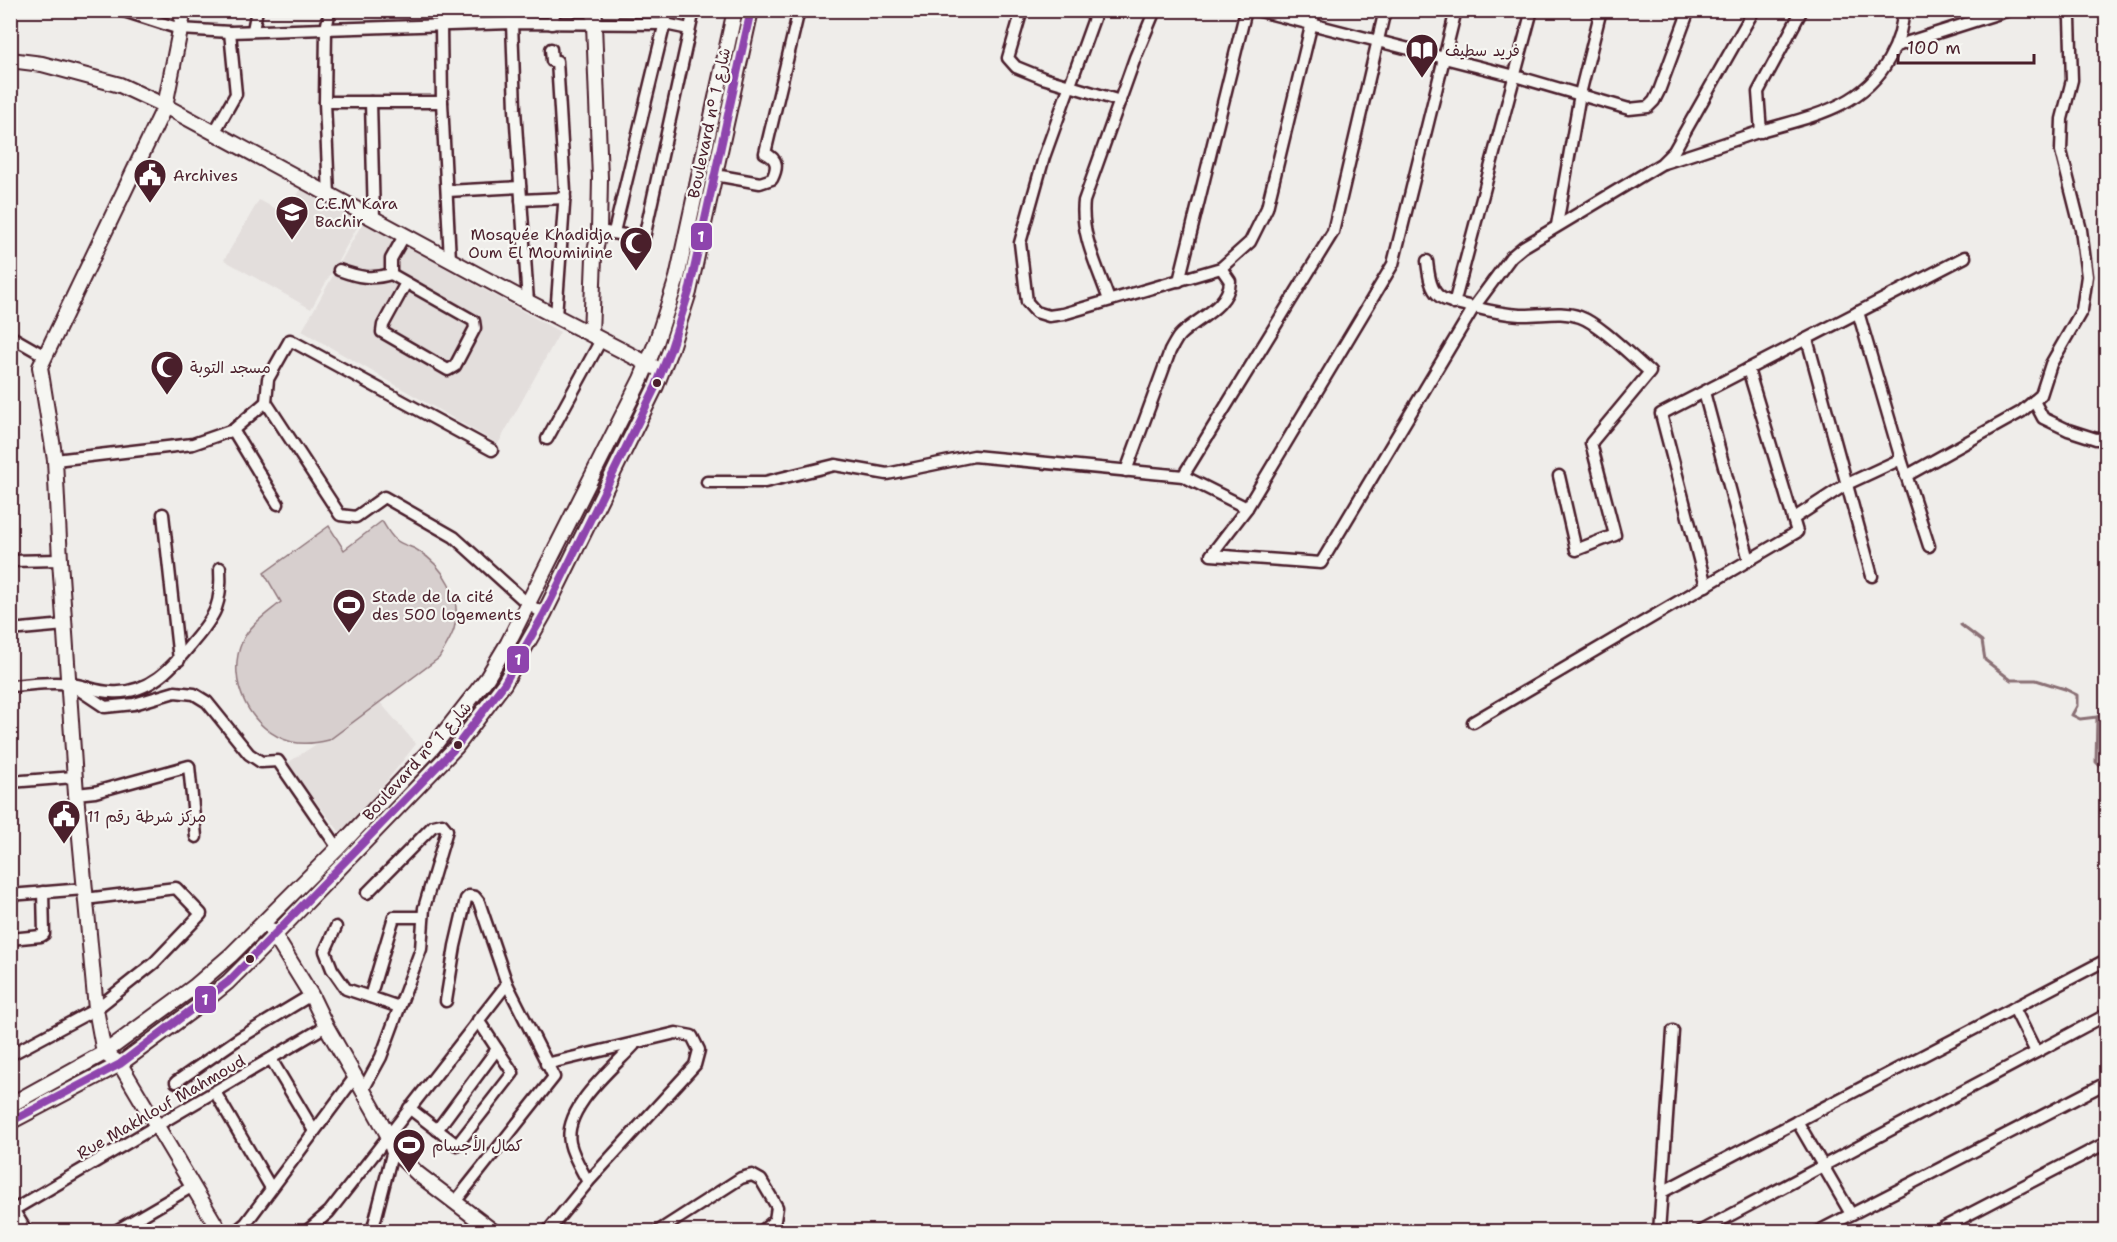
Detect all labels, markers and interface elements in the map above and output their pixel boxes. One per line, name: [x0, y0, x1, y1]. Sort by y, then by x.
scale bar: [1898, 27, 2034, 65]
library icon: فريد سطيف: [1404, 32, 1440, 79]
text: 100 m: [1907, 36, 1961, 60]
place label: فريد سطيف: [1445, 40, 1520, 61]
street label: Boulevard n° شارع 1: [683, 46, 736, 200]
public building icon: Archives: [132, 157, 168, 204]
place label: Archives: [173, 165, 238, 186]
place label: C.E.M Kara Bachir: [315, 193, 398, 232]
school or university icon: C.E.M Kara Bachir: [274, 194, 310, 241]
line badge: 1: [690, 222, 713, 251]
place label: Mosquée Khadidja Oum El Mouminine: [468, 224, 613, 263]
mosque icon: Mosquée Khadidja Oum El Mouminine: [618, 225, 654, 272]
text: 1: [697, 226, 705, 247]
mosque icon: مسجد التوبة: [149, 349, 185, 396]
place label: مسجد التوبة: [190, 357, 271, 378]
unlabelled marker: [651, 377, 663, 389]
place label: Stade de la cité des 500 logements: [372, 586, 522, 625]
sports icon: Stade de la cité des 500 logements: [331, 587, 367, 634]
line badge: 1: [506, 645, 530, 674]
text: 1: [514, 649, 522, 670]
street label: Boulevard n° شارع 1: [358, 697, 477, 826]
unlabelled marker: [452, 739, 464, 751]
public building icon: مركز شرطة رقم 11: [46, 798, 82, 845]
place label: مركز شرطة رقم 11: [87, 806, 206, 829]
unlabelled marker: [244, 953, 256, 965]
line badge: 1: [194, 985, 217, 1014]
text: 1: [201, 989, 209, 1010]
street label: Rue Makhlouf Mahmoud: [73, 1050, 249, 1164]
sports icon: كمال الأجسام: [391, 1127, 427, 1174]
place label: كمال الأجسام: [432, 1135, 523, 1158]

